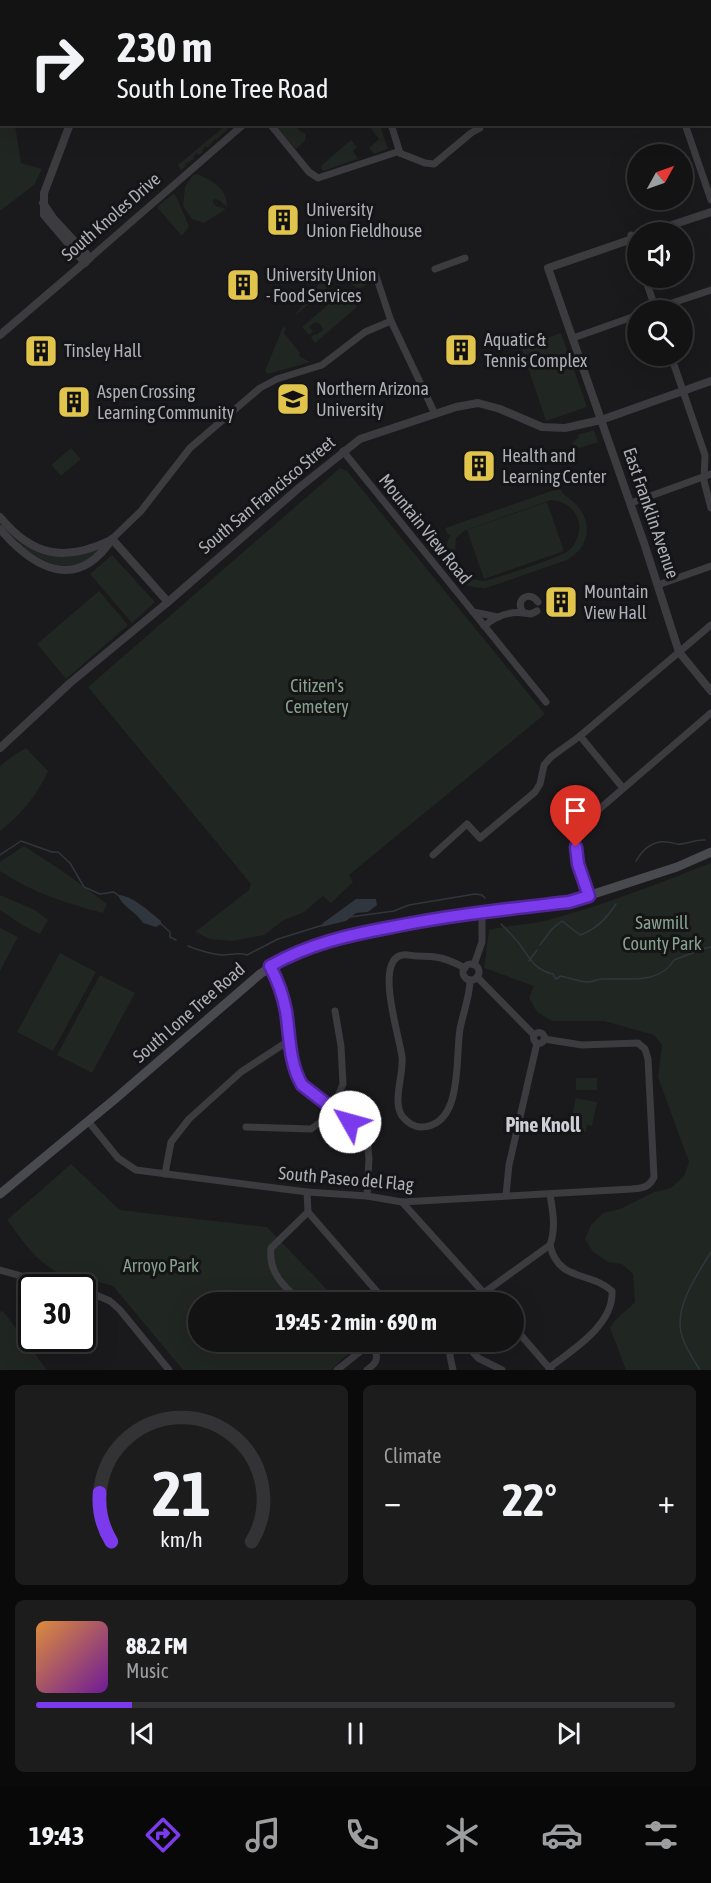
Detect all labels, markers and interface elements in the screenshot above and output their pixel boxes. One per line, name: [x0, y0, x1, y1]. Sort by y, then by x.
text: 230 m: [117, 23, 212, 71]
icon: right: [18, 24, 96, 102]
text: South Lone Tree Road: [117, 73, 329, 104]
north arrow: [627, 144, 693, 210]
map controls: [627, 144, 693, 366]
street label: South Knoles Drive: [57, 168, 164, 265]
place label: University Union Fieldhouse: [306, 199, 422, 241]
building icon: University Union Fieldhouse: [265, 202, 301, 238]
button: sound: [627, 222, 693, 288]
place label: University Union - Food Services: [266, 264, 376, 306]
building icon: University Union - Food Services: [225, 267, 261, 303]
button: search: [627, 300, 693, 366]
place label: Aquatic & Tennis Complex: [484, 329, 587, 371]
building icon: Aquatic & Tennis Complex: [443, 332, 479, 368]
building icon: Tinsley Hall: [23, 333, 59, 369]
place label: Tinsley Hall: [64, 340, 142, 361]
place label: Northern Arizona University: [316, 378, 429, 420]
place label: Aspen Crossing Learning Community: [97, 381, 234, 423]
school or university icon: Northern Arizona University: [275, 381, 311, 417]
building icon: Aspen Crossing Learning Community: [56, 384, 92, 420]
street label: South San Francisco Street: [194, 431, 339, 558]
place label: Health and Learning Center: [502, 445, 607, 487]
street label: East Franklin Avenue: [619, 445, 684, 581]
building icon: Health and Learning Center: [461, 448, 497, 484]
street label: Mountain View Road: [375, 469, 476, 588]
place label: Mountain View Hall: [584, 581, 648, 623]
building icon: Mountain View Hall: [543, 584, 579, 620]
park label: Citizen's Cemetery: [285, 675, 349, 717]
pin: [550, 785, 601, 847]
icon: arrive: [559, 794, 592, 827]
park label: Sawmill County Park: [622, 912, 702, 954]
street label: South Lone Tree Road: [129, 958, 249, 1067]
position arrow: [318, 1090, 382, 1154]
district label: Pine Knoll: [505, 1113, 581, 1136]
street label: South Paseo del Flag: [278, 1162, 415, 1195]
park label: Arroyo Park: [123, 1255, 199, 1276]
speed limit sign: 30: [18, 1274, 96, 1352]
text: 19:45 · 2 min · 690 m: [275, 1309, 437, 1335]
text: Climate: [384, 1444, 441, 1467]
text: 21: [152, 1458, 211, 1529]
text: 22°: [502, 1474, 557, 1526]
text: −: [384, 1482, 401, 1520]
text: +: [658, 1482, 675, 1520]
text: km/h: [160, 1527, 203, 1552]
text: 88.2 FM: [126, 1633, 188, 1659]
text: Music: [126, 1659, 168, 1682]
icon: previous: [126, 1717, 159, 1750]
icon: pause: [339, 1717, 372, 1750]
icon: next: [552, 1717, 585, 1750]
icon: directions: [142, 1814, 184, 1856]
icon: music: [242, 1814, 284, 1856]
icon: phone: [341, 1814, 383, 1856]
icon: climate: [441, 1814, 483, 1856]
icon: car: [541, 1814, 583, 1856]
icon: filters: [640, 1814, 682, 1856]
text: 19:43: [29, 1820, 84, 1851]

